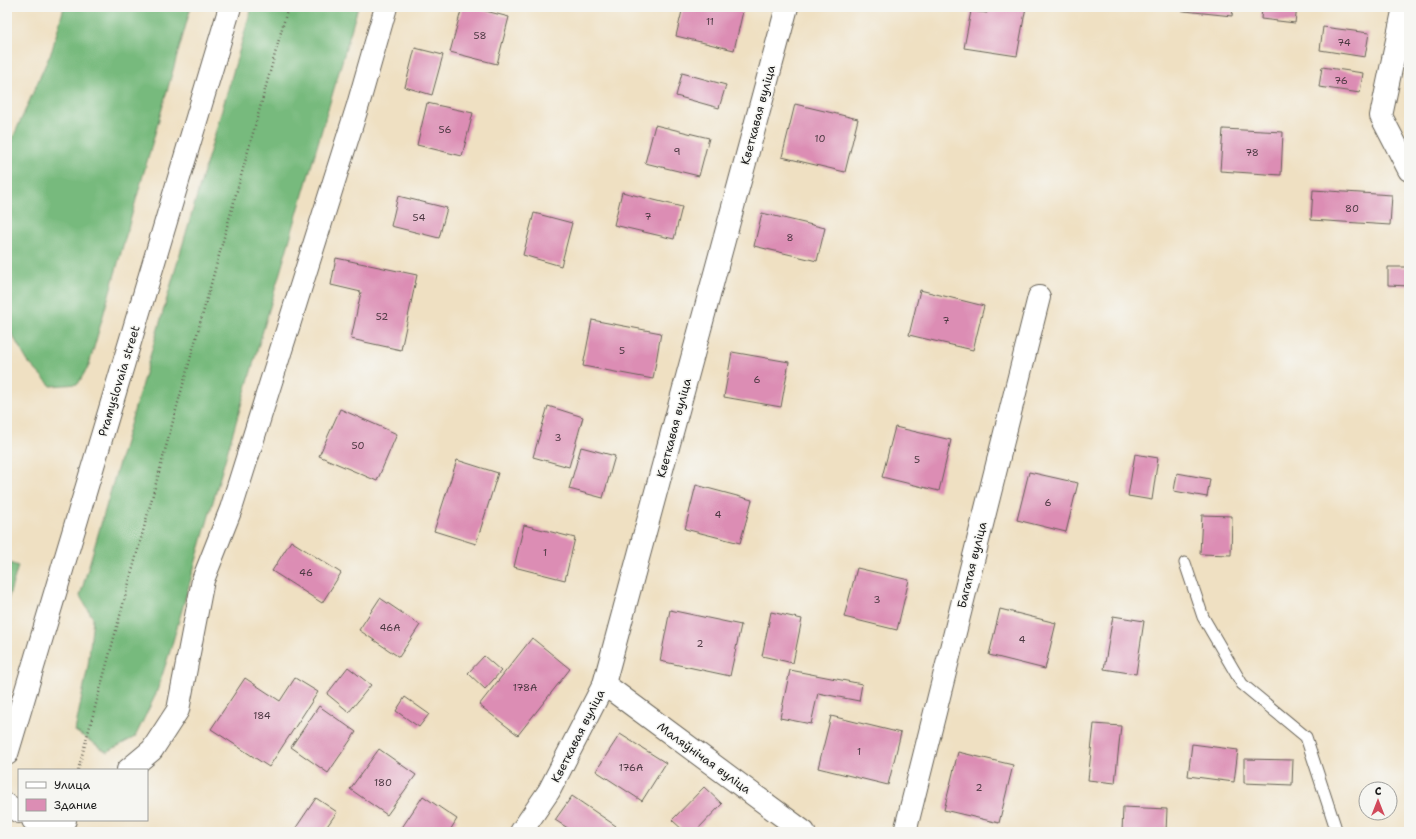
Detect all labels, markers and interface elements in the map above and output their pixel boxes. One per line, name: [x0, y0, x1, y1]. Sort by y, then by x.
house number: 11: [706, 15, 714, 28]
house number: 58: [474, 29, 486, 42]
house number: 74: [1337, 36, 1351, 49]
street label: Кветкавая вуліца: [737, 63, 779, 167]
house number: 76: [1334, 74, 1348, 87]
house number: 56: [439, 123, 451, 136]
house number: 10: [815, 132, 825, 145]
house number: 9: [674, 145, 681, 158]
house number: 78: [1245, 146, 1259, 159]
house number: 80: [1345, 202, 1359, 215]
house number: 7: [645, 210, 652, 223]
house number: 54: [413, 211, 425, 224]
house number: 8: [787, 231, 794, 244]
house number: 52: [376, 310, 388, 323]
house number: 7: [943, 314, 950, 327]
street label: Pramyslovaia street: [95, 324, 143, 438]
house number: 5: [619, 344, 625, 357]
house number: 6: [754, 373, 761, 386]
street label: Кветкавая вуліца: [653, 376, 695, 480]
house number: 3: [555, 431, 562, 444]
house number: 50: [351, 439, 365, 452]
house number: 5: [914, 453, 920, 466]
house number: 6: [1045, 496, 1052, 509]
house number: 4: [715, 508, 722, 521]
street label: Багатая вуліца: [954, 520, 991, 610]
house number: 1: [543, 546, 547, 559]
house number: 46: [299, 566, 313, 579]
house number: 3: [874, 593, 881, 606]
house number: 46А: [379, 621, 401, 634]
house number: 4: [1019, 633, 1026, 646]
house number: 2: [697, 637, 704, 650]
house number: 178А: [513, 681, 537, 694]
street label: Кветкавая вуліца: [548, 686, 609, 785]
house number: 184: [253, 709, 271, 722]
street label: Маляўнічая вуліца: [654, 719, 755, 798]
house number: 1: [857, 745, 861, 758]
house number: 176А: [619, 761, 643, 774]
legend: [18, 769, 148, 821]
house number: 180: [374, 776, 392, 789]
text: Улица: [54, 777, 91, 793]
house number: 2: [976, 781, 983, 794]
north arrow: [1358, 781, 1398, 821]
text: С: [1375, 784, 1382, 799]
text: Здание: [54, 797, 98, 813]

